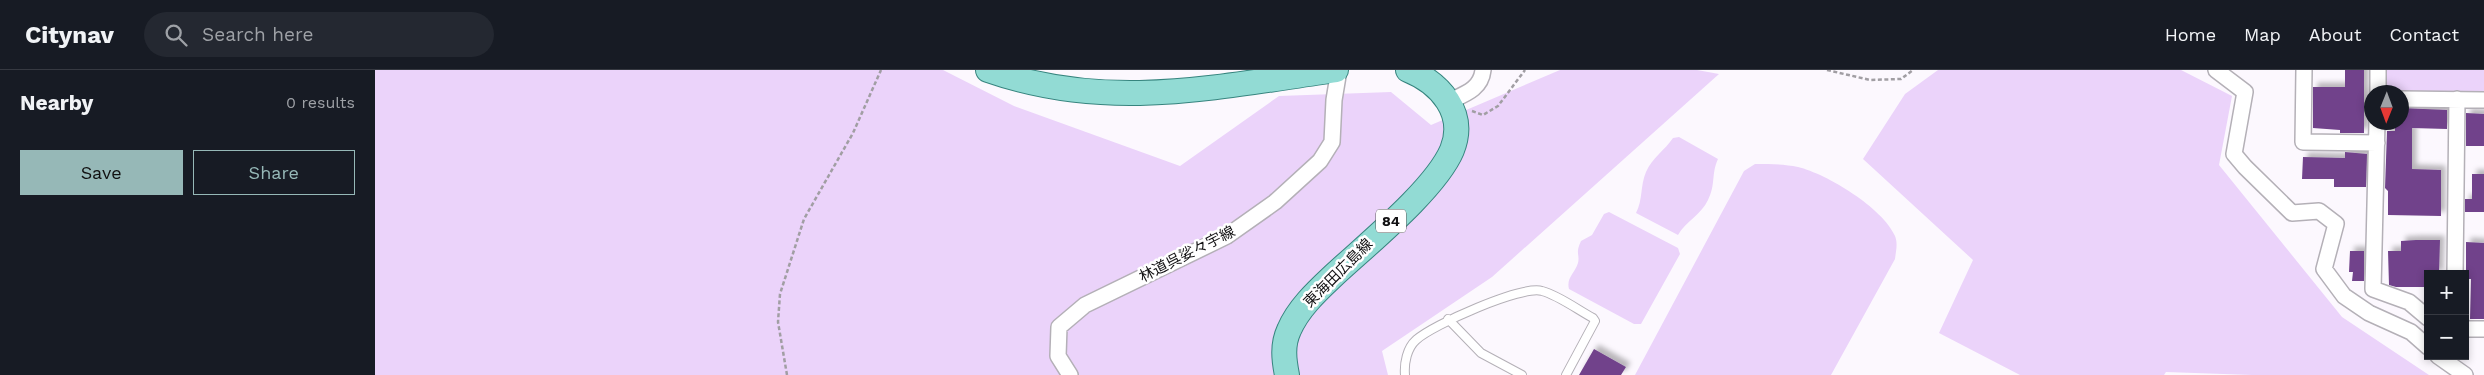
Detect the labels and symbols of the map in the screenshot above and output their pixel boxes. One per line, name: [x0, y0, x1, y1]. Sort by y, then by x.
north arrow: [2364, 85, 2409, 130]
road number: 84: [1376, 210, 1406, 232]
street label: 林道呉娑々宇線: [1136, 222, 1238, 286]
street label: 東海田広島線: [1300, 235, 1376, 311]

